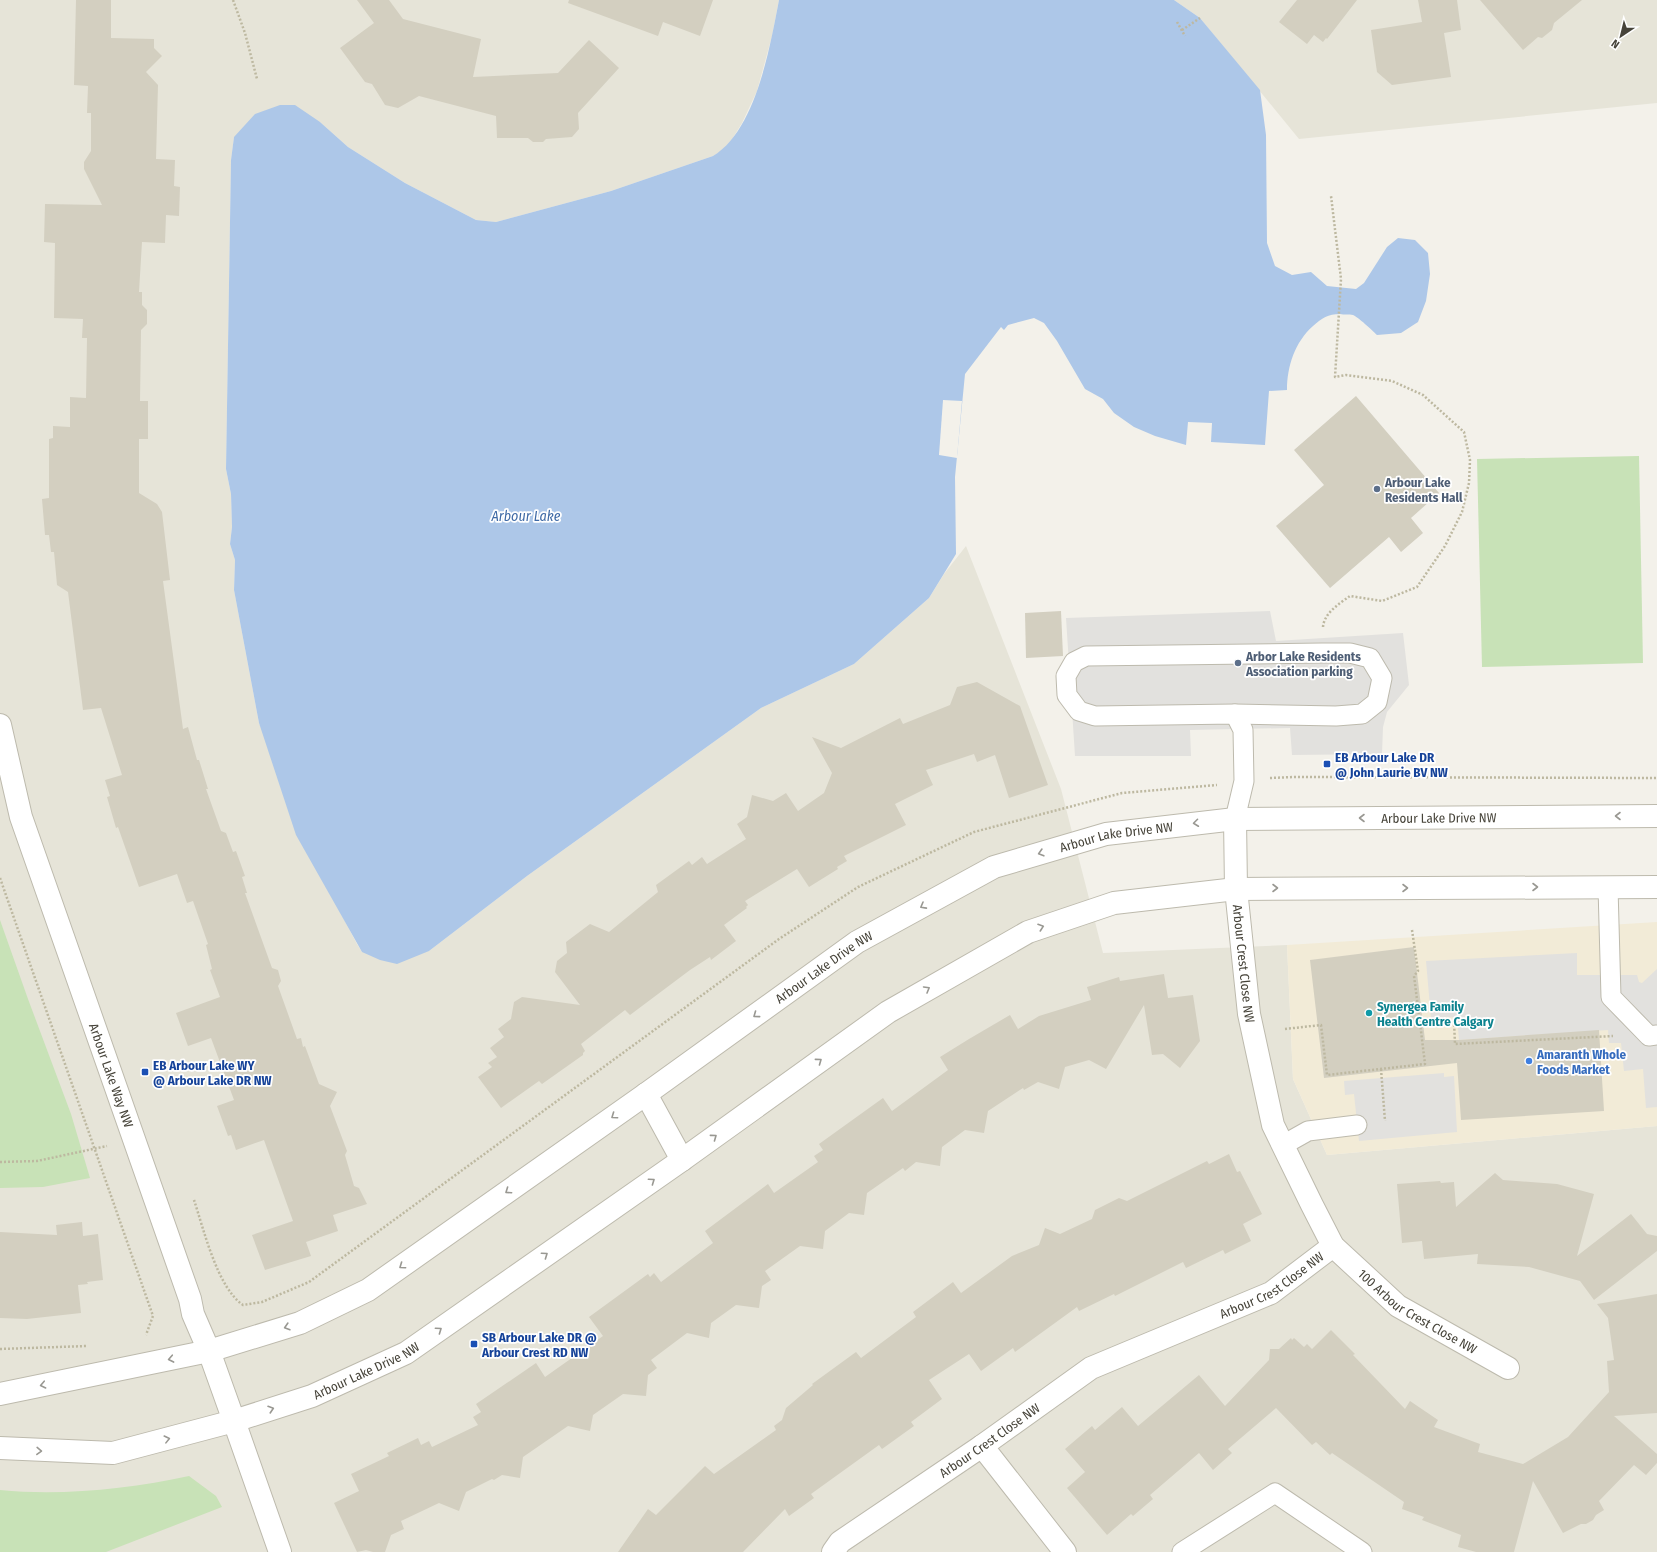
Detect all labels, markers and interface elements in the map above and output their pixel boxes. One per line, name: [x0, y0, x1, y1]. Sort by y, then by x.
north arrow: [1601, 16, 1641, 56]
text: N: [1609, 37, 1622, 51]
place label: Arbour Lake Residents Hall: [1384, 475, 1463, 505]
marker: Arbour Lake Residents Hall: [1372, 484, 1382, 494]
water label: Arbour Lake: [491, 508, 561, 525]
place label: Arbor Lake Residents Association parking: [1245, 649, 1361, 679]
marker: Arbor Lake Residents Association parking: [1233, 658, 1243, 668]
place label: EB Arbour Lake DR @ John Laurie BV NW: [1335, 750, 1448, 780]
marker: EB Arbour Lake DR @ John Laurie BV NW: [1322, 759, 1332, 769]
street label: Arbour Lake Drive NW: [1381, 810, 1497, 825]
one-way arrow: [1615, 812, 1621, 820]
one-way arrow: [1359, 813, 1365, 822]
street label: Arbour Lake Drive NW: [1058, 819, 1174, 855]
one-way arrow: [1193, 819, 1199, 828]
one-way arrow: [1038, 848, 1045, 857]
one-way arrow: [1532, 883, 1538, 891]
one-way arrow: [1272, 884, 1278, 892]
one-way arrow: [1402, 884, 1408, 892]
one-way arrow: [920, 901, 927, 908]
street label: Arbour Crest Close NW: [1230, 904, 1258, 1024]
one-way arrow: [1038, 923, 1045, 932]
street label: Arbour Lake Drive NW: [772, 927, 875, 1006]
one-way arrow: [923, 987, 930, 994]
place label: Synergea Family Health Centre Calgary: [1377, 999, 1494, 1029]
marker: Synergea Family Health Centre Calgary: [1364, 1008, 1374, 1018]
one-way arrow: [753, 1010, 760, 1017]
street label: Arbour Lake Way NW: [86, 1021, 137, 1129]
place label: Amaranth Whole Foods Market: [1536, 1047, 1626, 1077]
marker: Amaranth Whole Foods Market: [1524, 1056, 1534, 1066]
place label: EB Arbour Lake WY @ Arbour Lake DR NW: [153, 1058, 272, 1088]
one-way arrow: [815, 1058, 822, 1066]
marker: EB Arbour Lake WY @ Arbour Lake DR NW: [140, 1067, 150, 1077]
one-way arrow: [611, 1111, 618, 1119]
one-way arrow: [709, 1135, 716, 1142]
one-way arrow: [648, 1178, 655, 1186]
one-way arrow: [505, 1186, 512, 1194]
street label: Arbour Crest Close NW: [1217, 1248, 1327, 1321]
one-way arrow: [541, 1253, 548, 1260]
one-way arrow: [399, 1261, 406, 1268]
street label: 100 Arbour Crest Close NW: [1355, 1266, 1480, 1357]
one-way arrow: [284, 1322, 291, 1331]
one-way arrow: [435, 1327, 442, 1335]
place label: SB Arbour Lake DR @ Arbour Crest RD NW: [481, 1330, 597, 1360]
street label: Arbour Lake Drive NW: [311, 1339, 422, 1402]
marker: SB Arbour Lake DR @ Arbour Crest RD NW: [469, 1339, 479, 1349]
one-way arrow: [168, 1354, 174, 1362]
one-way arrow: [40, 1380, 47, 1388]
street label: Arbour Crest Close NW: [936, 1400, 1043, 1480]
one-way arrow: [268, 1405, 275, 1414]
one-way arrow: [163, 1435, 170, 1444]
one-way arrow: [36, 1446, 42, 1455]

